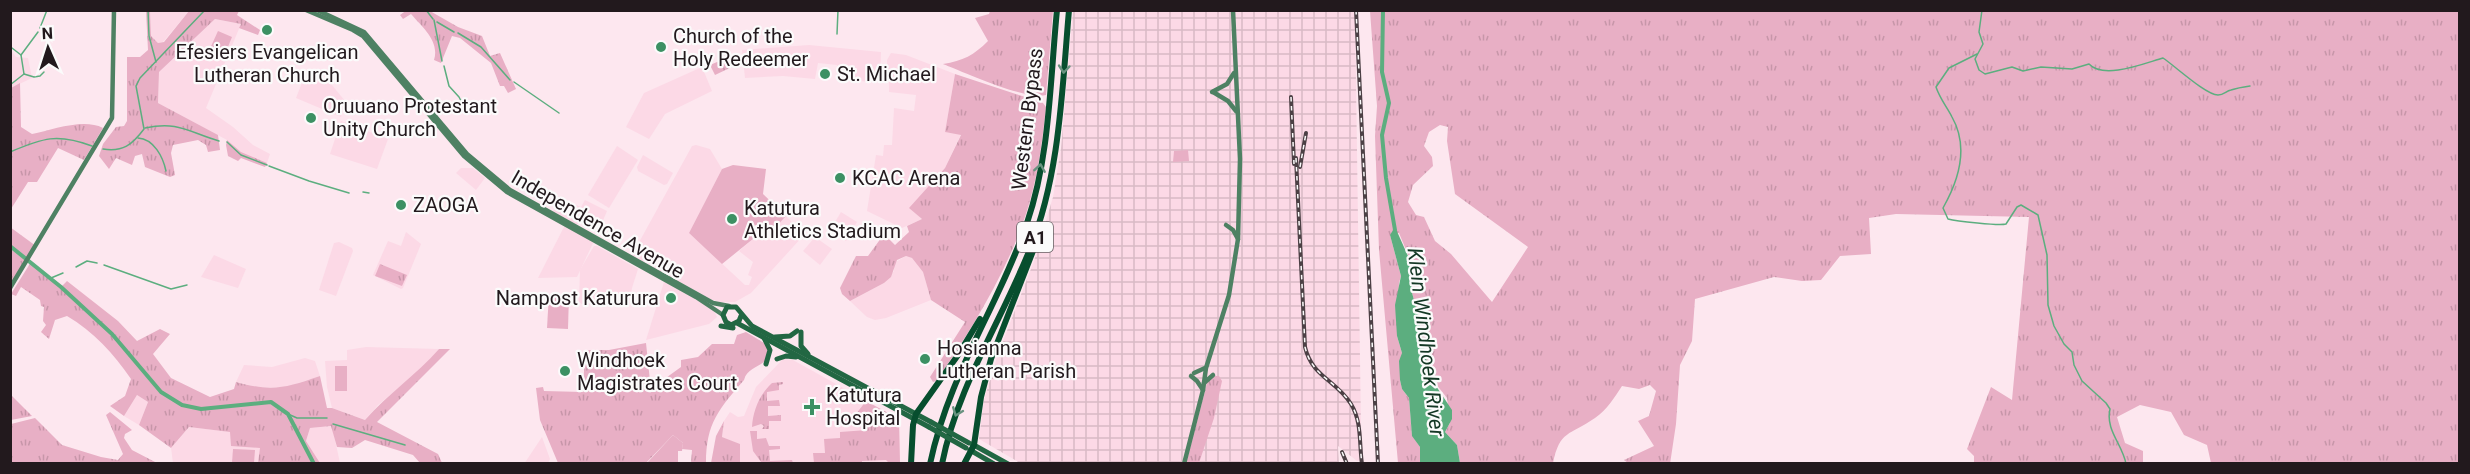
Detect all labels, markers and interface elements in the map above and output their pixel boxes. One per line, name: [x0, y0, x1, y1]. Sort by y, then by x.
north arrow: [18, 18, 78, 78]
marker: Efesiers Evangelican Lutheran Church: [260, 23, 274, 37]
text: N: [41, 24, 53, 43]
place label: Church of the Holy Redeemer: [673, 24, 809, 71]
place label: Efesiers Evangelican Lutheran Church: [176, 40, 358, 87]
marker: Church of the Holy Redeemer: [654, 40, 668, 54]
street label: Western Bypass: [1006, 47, 1048, 191]
place label: St. Michael: [837, 62, 936, 86]
one-way arrow: [1058, 64, 1071, 73]
marker: St. Michael: [818, 67, 832, 81]
place label: Oruuano Protestant Unity Church: [323, 94, 497, 141]
marker: Oruuano Protestant Unity Church: [304, 111, 318, 125]
one-way arrow: [1033, 164, 1046, 174]
street label: Independence Avenue: [507, 165, 689, 283]
place label: KCAC Arena: [852, 166, 960, 190]
marker: KCAC Arena: [833, 171, 847, 185]
place label: ZAOGA: [413, 193, 478, 217]
place label: Katutura Athletics Stadium: [744, 196, 901, 243]
marker: ZAOGA: [394, 198, 408, 212]
marker: Katutura Athletics Stadium: [725, 212, 739, 226]
road number: A1: [1017, 222, 1053, 252]
water label: Klein Windhoek River: [1403, 246, 1450, 439]
place label: Nampost Katurura: [496, 286, 659, 310]
marker: Nampost Katurura: [664, 291, 678, 305]
place label: Hosianna Lutheran Parish: [937, 336, 1076, 383]
place label: Windhoek Magistrates Court: [577, 348, 737, 395]
marker: Hosianna Lutheran Parish: [918, 352, 932, 366]
marker: Windhoek Magistrates Court: [558, 364, 572, 378]
place label: Katutura Hospital: [826, 383, 902, 430]
marker: Katutura Hospital: [803, 398, 821, 416]
one-way arrow: [951, 406, 964, 417]

